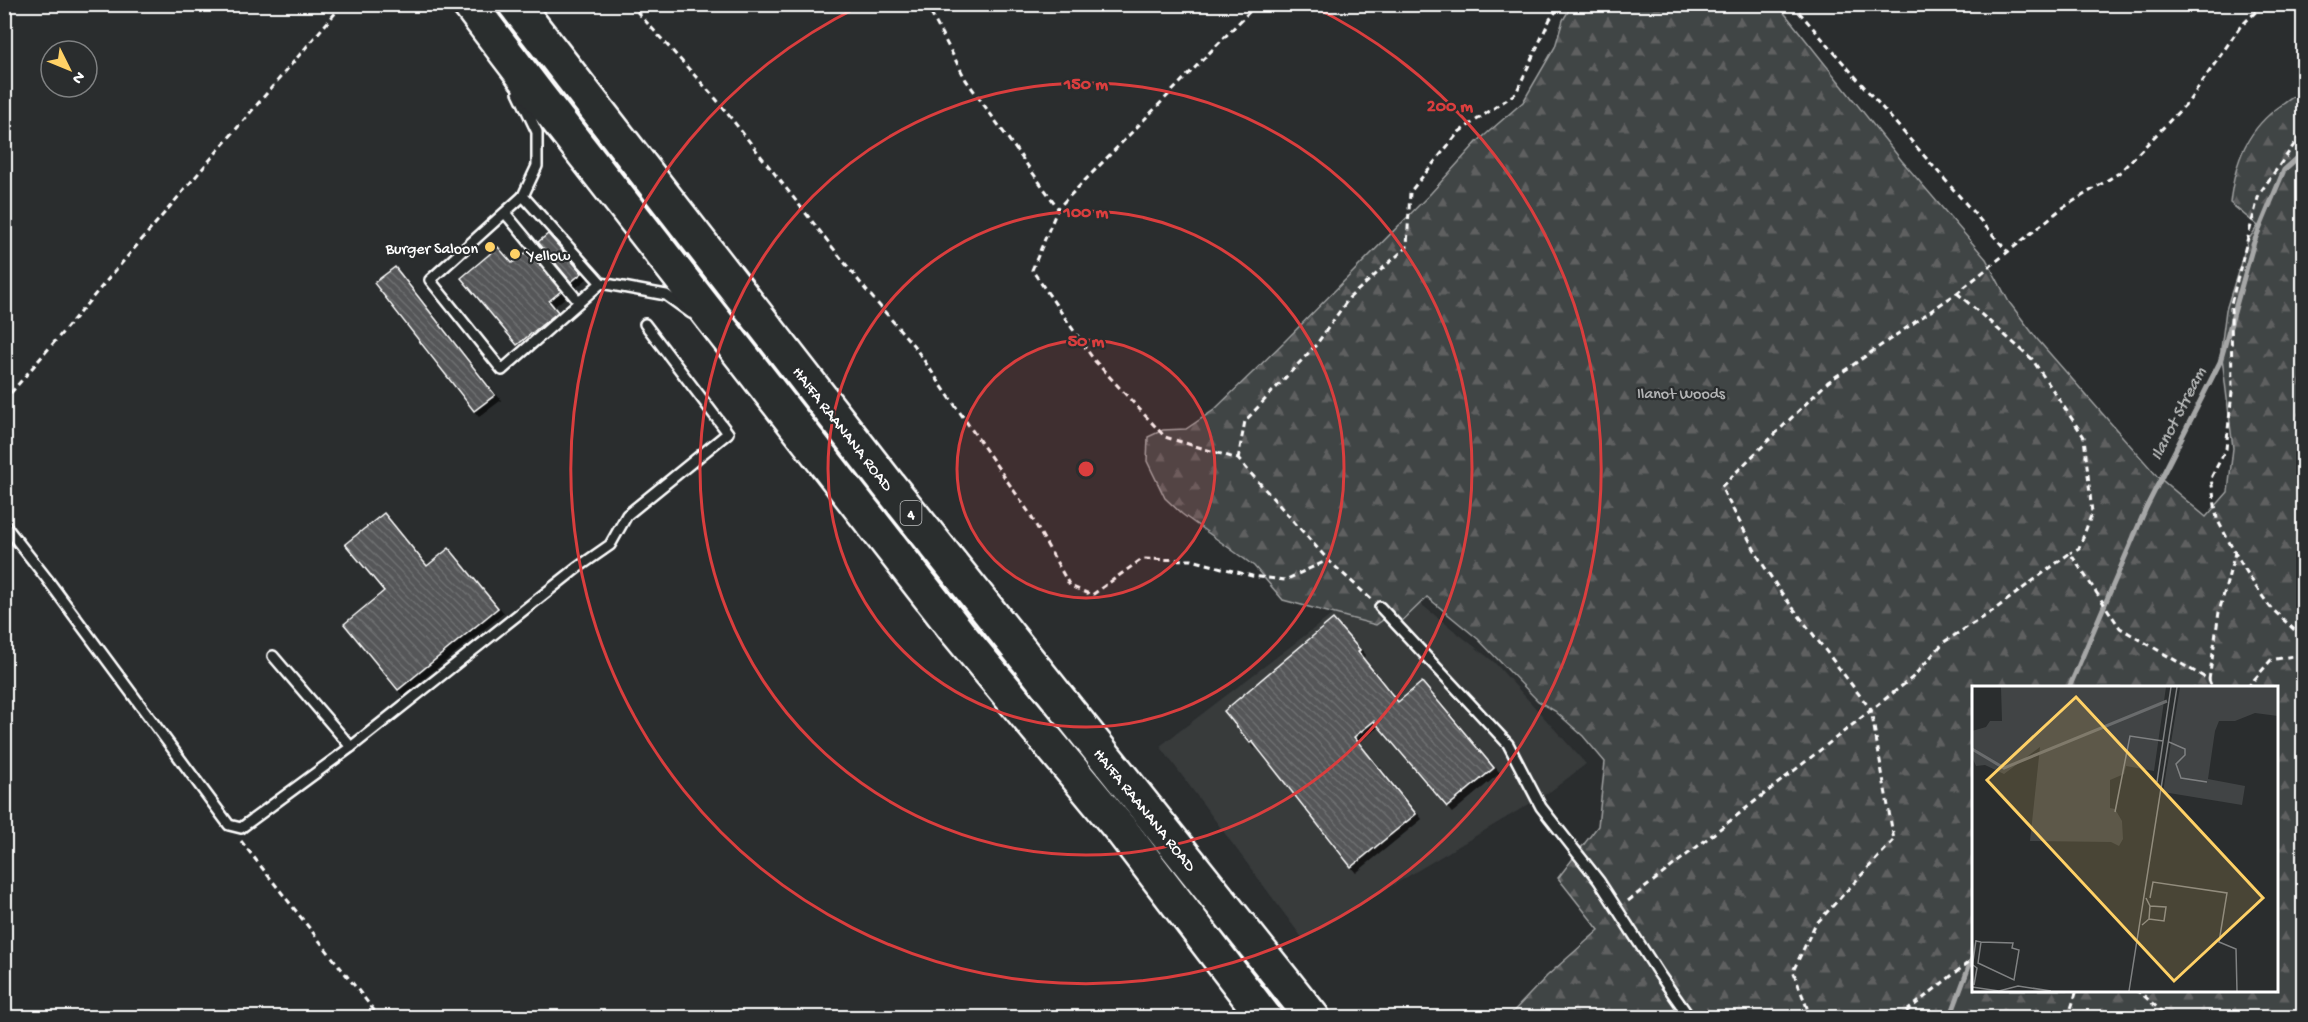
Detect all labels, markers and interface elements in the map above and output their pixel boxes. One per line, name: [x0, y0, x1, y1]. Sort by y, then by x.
north arrow: [39, 39, 99, 99]
text: N: [67, 67, 88, 88]
text: 150 m: [1063, 75, 1108, 96]
text: 200 m: [1427, 97, 1473, 118]
text: 100 m: [1063, 203, 1109, 224]
marker: Burger Saloon: [483, 240, 497, 254]
place label: Burger Saloon: [385, 241, 478, 260]
marker: Yellow: [508, 247, 522, 261]
place label: Yellow: [525, 248, 571, 267]
text: 50 m: [1068, 332, 1105, 353]
street label: HAIFA RAANANA ROAD: [787, 364, 896, 497]
water label: Ilanot Stream: [2147, 364, 2212, 464]
park label: Ilanot Woods: [1637, 386, 1726, 405]
centre of rings: [1076, 459, 1096, 479]
road number: 4: [900, 501, 922, 525]
inset map: [1972, 686, 2278, 992]
street label: HAIFA RAANANA ROAD: [1088, 746, 1199, 877]

